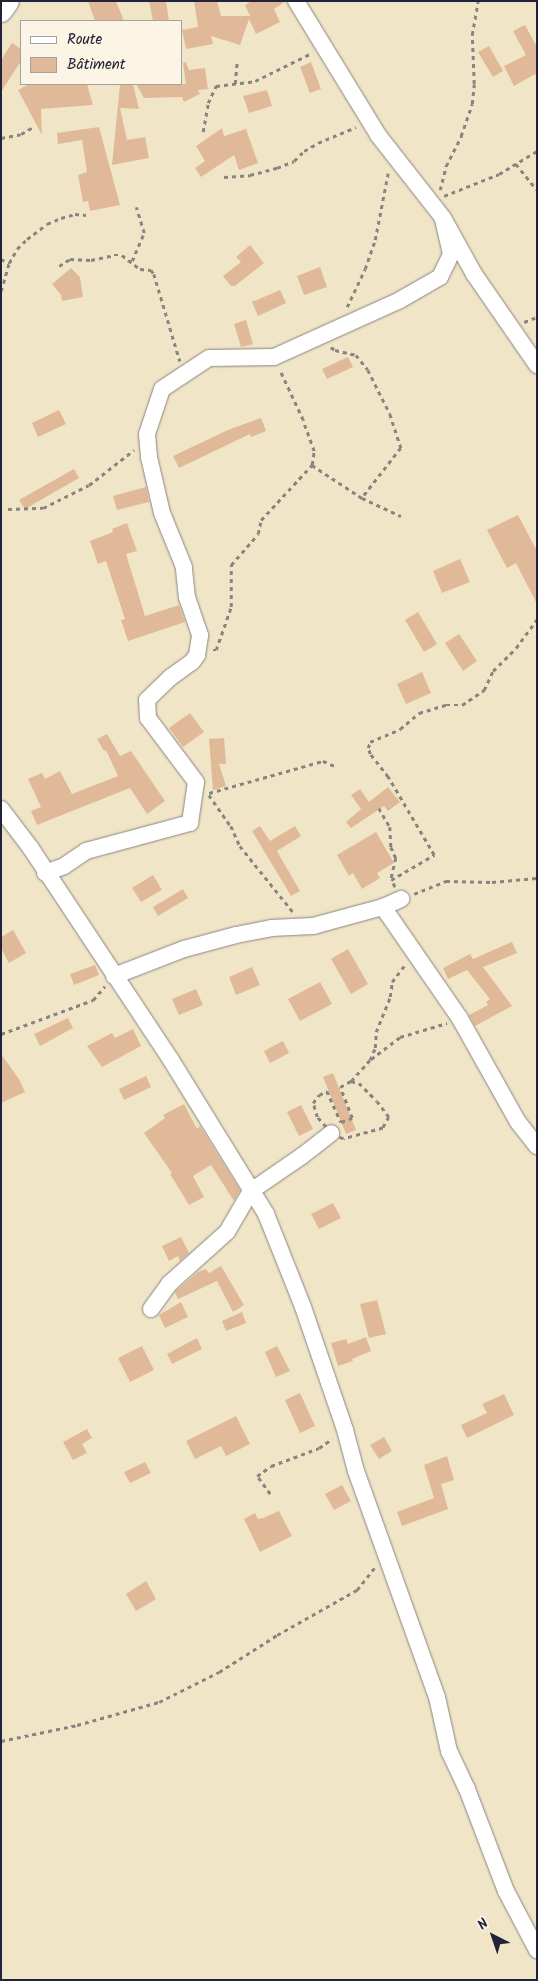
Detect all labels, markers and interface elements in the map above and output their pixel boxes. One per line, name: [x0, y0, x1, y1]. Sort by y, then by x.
legend: [20, 20, 182, 85]
text: Route: [67, 28, 102, 52]
text: Bâtiment: [67, 53, 126, 77]
north arrow: [468, 1911, 518, 1961]
text: N: [473, 1913, 494, 1936]

